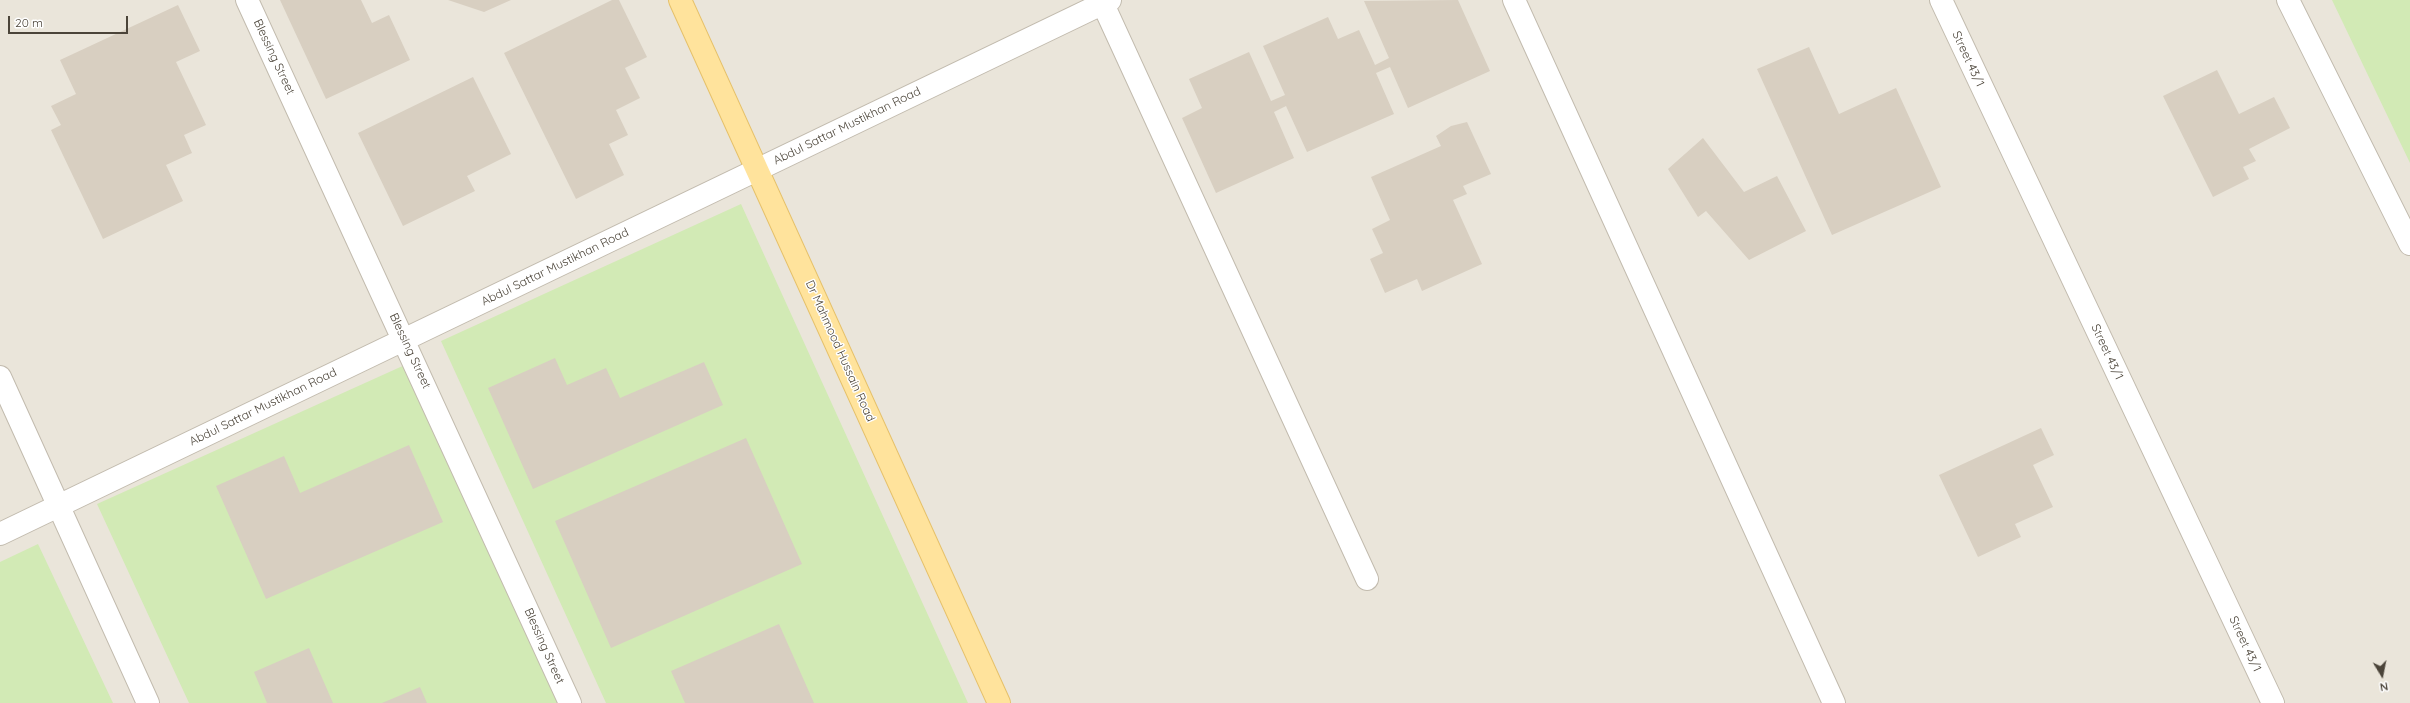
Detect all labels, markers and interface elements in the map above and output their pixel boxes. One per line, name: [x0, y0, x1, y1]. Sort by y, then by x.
scale bar: [10, 8, 130, 34]
text: 20 m: [15, 15, 43, 30]
street label: Blessing Street: [250, 17, 298, 97]
street label: Street 43/1: [1949, 29, 1987, 89]
street label: Abdul Sattar Mustikhan Road: [771, 84, 923, 168]
street label: Abdul Sattar Mustikhan Road: [479, 225, 631, 309]
street label: Dr Mahmood Hussain Road: [802, 278, 878, 424]
street label: Blessing Street: [386, 311, 434, 391]
street label: Street 43/1: [2088, 322, 2126, 382]
street label: Abdul Sattar Mustikhan Road: [187, 365, 339, 449]
street label: Blessing Street: [521, 606, 567, 686]
street label: Street 43/1: [2226, 614, 2264, 674]
north arrow: [2362, 655, 2402, 695]
text: N: [2379, 679, 2389, 694]

